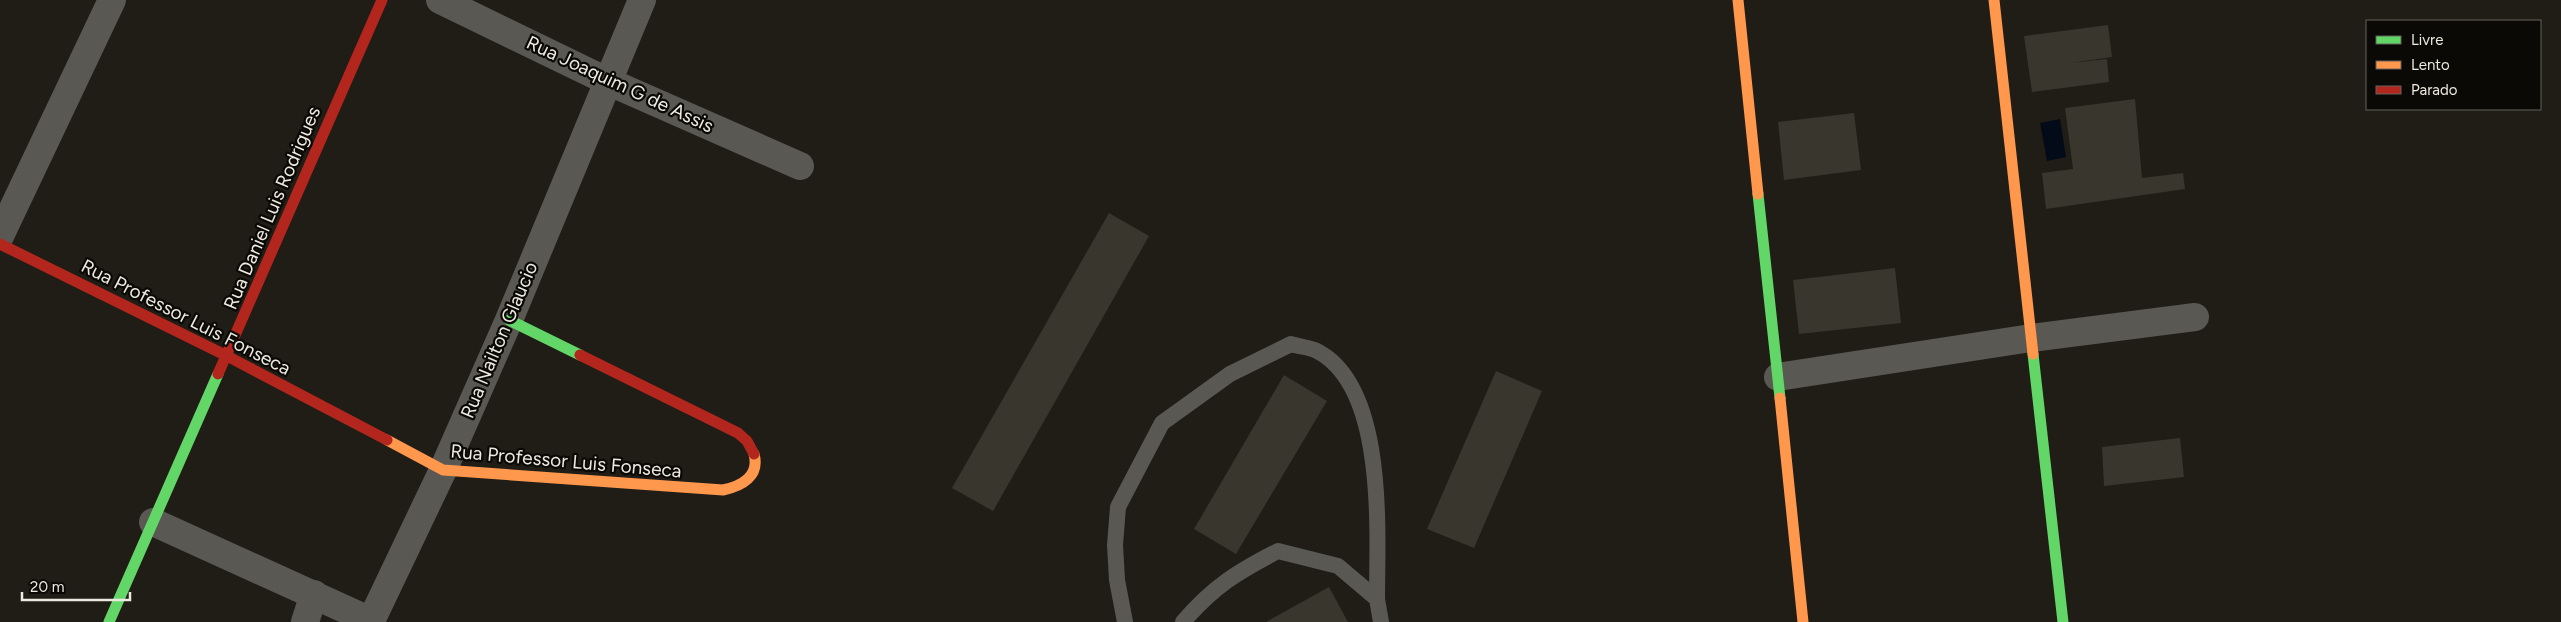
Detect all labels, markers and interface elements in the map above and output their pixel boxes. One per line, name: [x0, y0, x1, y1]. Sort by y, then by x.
legend: [2366, 20, 2541, 110]
street label: Rua Joaquim G de Assis: [523, 31, 717, 137]
text: Livre: [2411, 31, 2443, 49]
text: Lento: [2411, 56, 2450, 74]
text: Parado: [2411, 81, 2458, 99]
street label: Rua Daniel Luis Rodrigues: [219, 103, 325, 313]
street label: Rua Professor Luis Fonseca: [77, 254, 295, 380]
street label: Rua Nailton Glaucio: [456, 258, 542, 422]
street label: Rua Professor Luis Fonseca: [450, 439, 682, 483]
scale bar: [22, 570, 130, 602]
text: 20 m: [30, 578, 64, 596]

